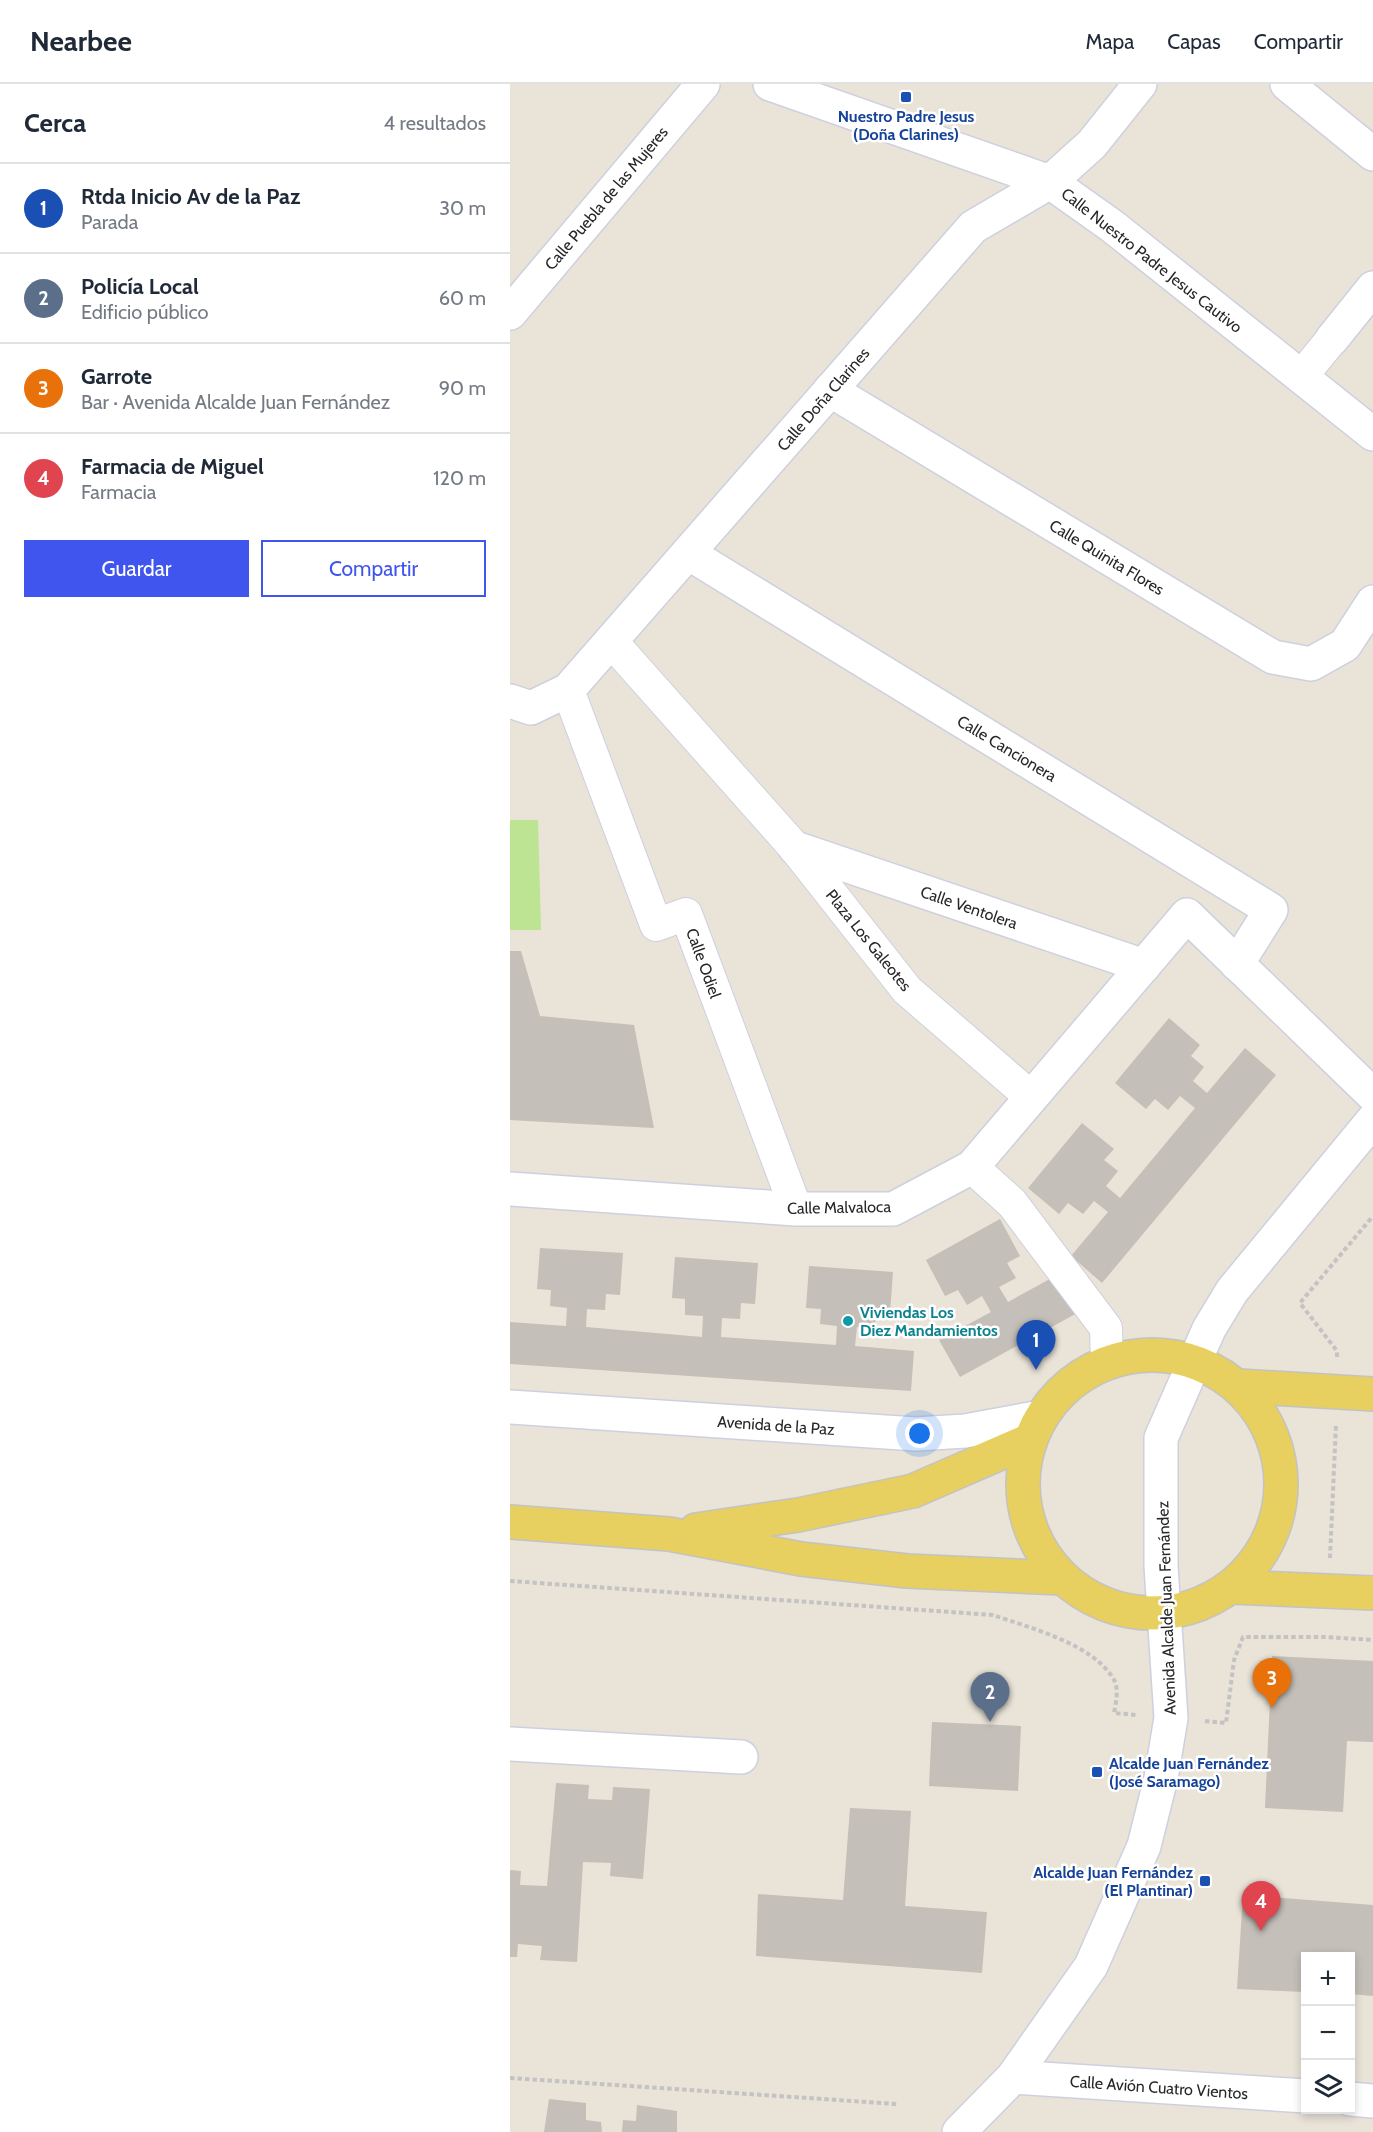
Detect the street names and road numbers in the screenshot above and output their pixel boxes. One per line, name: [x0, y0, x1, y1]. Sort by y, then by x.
street label: Calle Puebla de las Mujeres: [541, 123, 672, 274]
street label: Calle Nuestro Padre Jesus Cautivo: [1057, 184, 1246, 337]
street label: Calle Doña Clarines: [773, 343, 874, 455]
street label: Calle Quinita Flores: [1046, 516, 1168, 599]
street label: Calle Cancionera: [954, 711, 1060, 786]
street label: Calle Ventolera: [918, 882, 1020, 933]
street label: Plaza Los Galeotes: [822, 886, 916, 995]
street label: Calle Odiel: [682, 925, 725, 1001]
street label: Calle Malvaloca: [787, 1197, 891, 1218]
street label: Avenida de la Paz: [717, 1412, 836, 1439]
street label: Avenida Alcalde Juan Fernández: [1153, 1500, 1180, 1715]
street label: Calle Avión Cuatro Vientos: [1069, 2072, 1249, 2103]

